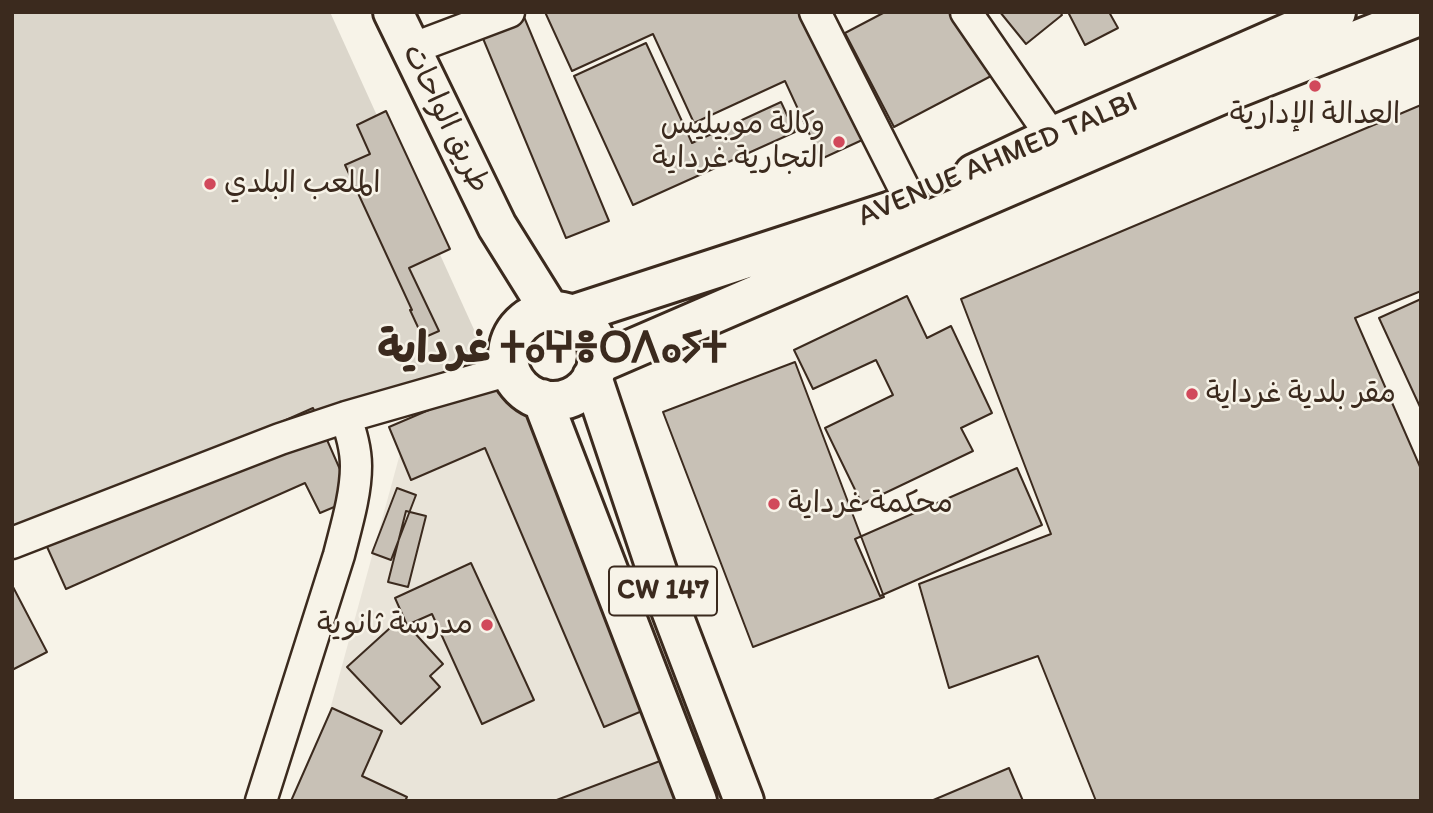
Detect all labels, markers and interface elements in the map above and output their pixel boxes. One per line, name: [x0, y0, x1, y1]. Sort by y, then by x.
street label: طريق الواحات: [394, 39, 496, 199]
marker: العدالة الإدارية: [1307, 78, 1323, 94]
street label: AVENUE AHMED TALBI: [853, 85, 1143, 235]
place label: العدالة الإدارية: [1230, 97, 1400, 133]
place label: وكالة موبيليس التجارية غرداية: [652, 107, 825, 178]
marker: وكالة موبيليس التجارية غرداية: [831, 134, 847, 150]
place label: الملعب البلدي: [224, 166, 381, 202]
marker: الملعب البلدي: [202, 176, 218, 192]
district label: غرداية ⵜⴰⵖⴻⵔⴷⴰⵢⵜ: [377, 325, 727, 377]
place label: مقر بلدية غرداية: [1206, 376, 1396, 412]
marker: مقر بلدية غرداية: [1184, 386, 1200, 402]
place label: محكمة غرداية: [788, 486, 953, 522]
marker: محكمة غرداية: [766, 496, 782, 512]
road number: CW 147: [609, 566, 717, 616]
place label: مدرسة ثانوية: [317, 607, 473, 643]
marker: مدرسة ثانوية: [479, 617, 495, 633]

